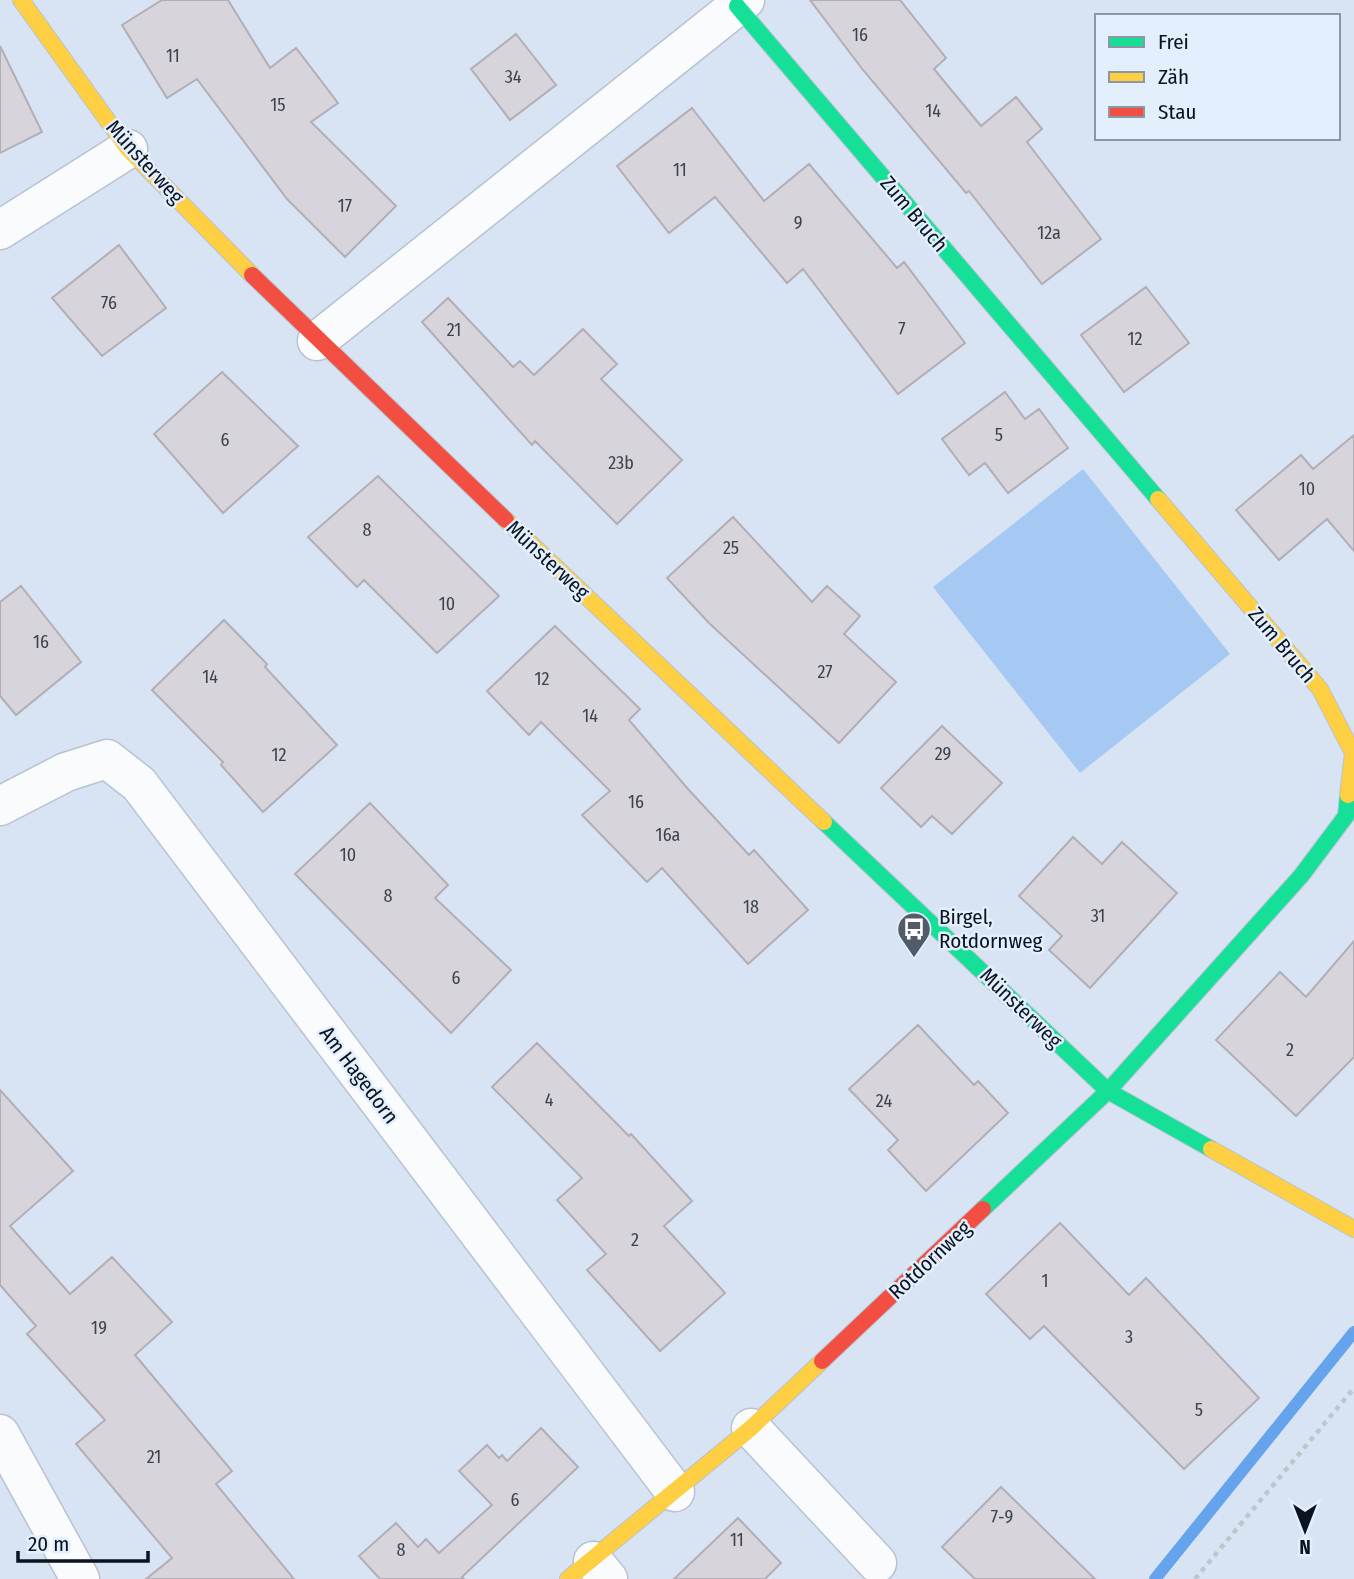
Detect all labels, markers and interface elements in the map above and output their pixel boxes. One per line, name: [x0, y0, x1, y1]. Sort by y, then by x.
legend: [1095, 14, 1340, 140]
house number: 16: [852, 24, 868, 46]
text: Frei: [1158, 29, 1189, 55]
house number: 11: [166, 45, 180, 67]
text: Zäh: [1158, 64, 1189, 90]
house number: 34: [505, 66, 522, 88]
house number: 15: [270, 94, 286, 116]
text: Stau: [1158, 99, 1196, 125]
house number: 14: [925, 100, 941, 122]
street label: Münsterweg: [100, 115, 190, 210]
house number: 11: [673, 159, 687, 181]
street label: Zum Bruch: [875, 171, 953, 257]
house number: 17: [338, 195, 352, 217]
house number: 9: [794, 212, 802, 234]
house number: 12a: [1037, 222, 1061, 244]
house number: 76: [101, 292, 117, 314]
house number: 7: [898, 318, 906, 340]
house number: 21: [447, 319, 461, 341]
house number: 12: [1128, 328, 1143, 350]
house number: 5: [995, 424, 1003, 446]
house number: 6: [221, 429, 230, 451]
house number: 23b: [608, 452, 634, 474]
house number: 10: [1299, 478, 1315, 500]
street label: Münsterweg: [501, 515, 595, 605]
house number: 8: [363, 519, 372, 541]
house number: 25: [723, 537, 739, 559]
house number: 10: [439, 593, 455, 615]
street label: Zum Bruch: [1243, 602, 1321, 688]
house number: 16: [33, 631, 49, 653]
house number: 27: [817, 661, 833, 683]
house number: 14: [202, 666, 218, 688]
house number: 12: [535, 668, 550, 690]
house number: 14: [582, 705, 598, 727]
house number: 29: [935, 743, 951, 765]
house number: 12: [272, 744, 287, 766]
house number: 16: [628, 791, 644, 813]
house number: 16a: [656, 824, 681, 846]
house number: 10: [340, 844, 356, 866]
house number: 8: [384, 885, 393, 907]
house number: 18: [743, 896, 759, 918]
place label: Birgel, Rotdornweg: [939, 904, 1043, 954]
house number: 31: [1091, 905, 1105, 927]
bus stop icon: Birgel, Rotdornweg: [895, 910, 933, 959]
street label: Münsterweg: [974, 962, 1068, 1054]
house number: 6: [452, 967, 461, 989]
street label: Am Hagedorn: [314, 1021, 404, 1129]
house number: 2: [1286, 1039, 1294, 1061]
house number: 4: [545, 1089, 554, 1111]
house number: 24: [876, 1090, 892, 1112]
street label: Rotdornweg: [883, 1215, 977, 1305]
house number: 2: [631, 1229, 639, 1251]
house number: 1: [1041, 1270, 1049, 1292]
house number: 19: [91, 1317, 107, 1339]
house number: 3: [1125, 1326, 1133, 1348]
house number: 5: [1195, 1399, 1203, 1421]
house number: 21: [147, 1446, 161, 1468]
house number: 6: [511, 1489, 520, 1511]
north arrow: [1270, 1495, 1340, 1565]
house number: 7-9: [991, 1506, 1013, 1528]
scale bar: [18, 1520, 147, 1564]
house number: 11: [730, 1529, 744, 1551]
text: 20 m: [28, 1531, 69, 1557]
text: N: [1299, 1535, 1311, 1558]
house number: 8: [397, 1539, 406, 1561]

